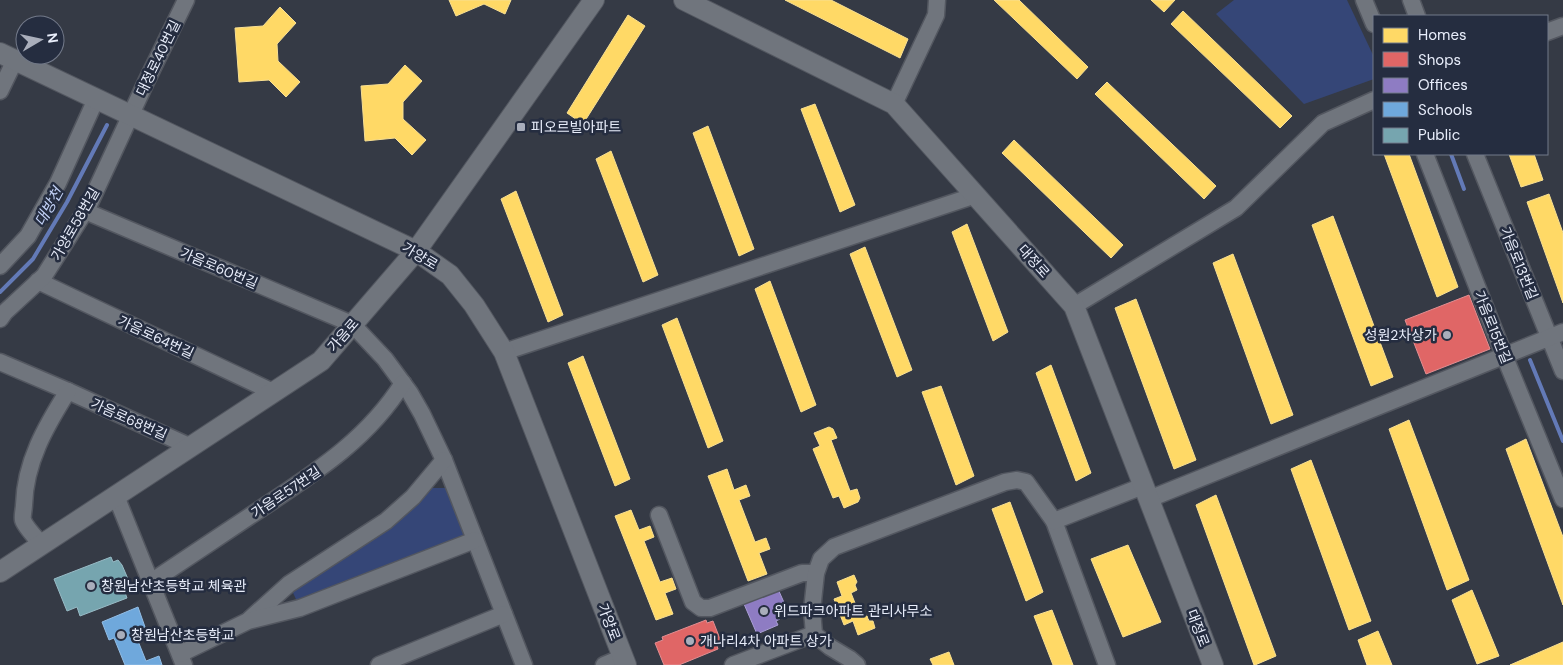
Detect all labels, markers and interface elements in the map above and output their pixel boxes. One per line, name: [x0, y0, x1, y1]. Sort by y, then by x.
north arrow: [15, 15, 65, 65]
legend: [1373, 15, 1548, 155]
street label: 대정로40번길: [132, 17, 184, 99]
text: Homes: [1418, 25, 1467, 45]
text: N: [43, 32, 63, 44]
text: Shops: [1418, 50, 1461, 70]
text: Offices: [1418, 75, 1468, 95]
text: Schools: [1418, 100, 1473, 120]
place label: 피오르빌아파트: [531, 118, 621, 136]
marker: 피오르빌아파트: [515, 121, 527, 133]
text: Public: [1418, 125, 1460, 145]
water label: 대방천: [30, 182, 69, 230]
street label: 가양로58번길: [47, 184, 103, 264]
street label: 가음로13번길: [1496, 224, 1542, 302]
street label: 가양로: [399, 238, 441, 274]
street label: 대정로: [1014, 241, 1054, 281]
street label: 가음로60번길: [177, 244, 261, 292]
street label: 가음로15번길: [1470, 288, 1516, 366]
street label: 가음로64번길: [115, 312, 197, 362]
street label: 가음로: [324, 314, 363, 355]
place label: 성원2차상가: [1365, 326, 1437, 344]
marker: 성원2차상가: [1441, 329, 1453, 341]
street label: 가음로68번길: [88, 394, 170, 444]
street label: 가음로57번길: [248, 462, 324, 522]
place label: 창원남산초등학교 체육관: [101, 577, 247, 595]
marker: 창원남산초등학교 체육관: [85, 580, 97, 592]
street label: 가양로: [594, 601, 624, 643]
place label: 위드파크아파트 관리사무소: [774, 602, 932, 620]
marker: 위드파크아파트 관리사무소: [758, 605, 770, 617]
street label: 대정로: [1183, 607, 1213, 649]
place label: 창원남산초등학교: [131, 626, 234, 644]
marker: 창원남산초등학교: [115, 629, 127, 641]
place label: 개나리4차 아파트 상가: [700, 632, 832, 650]
marker: 개나리4차 아파트 상가: [684, 635, 696, 647]

